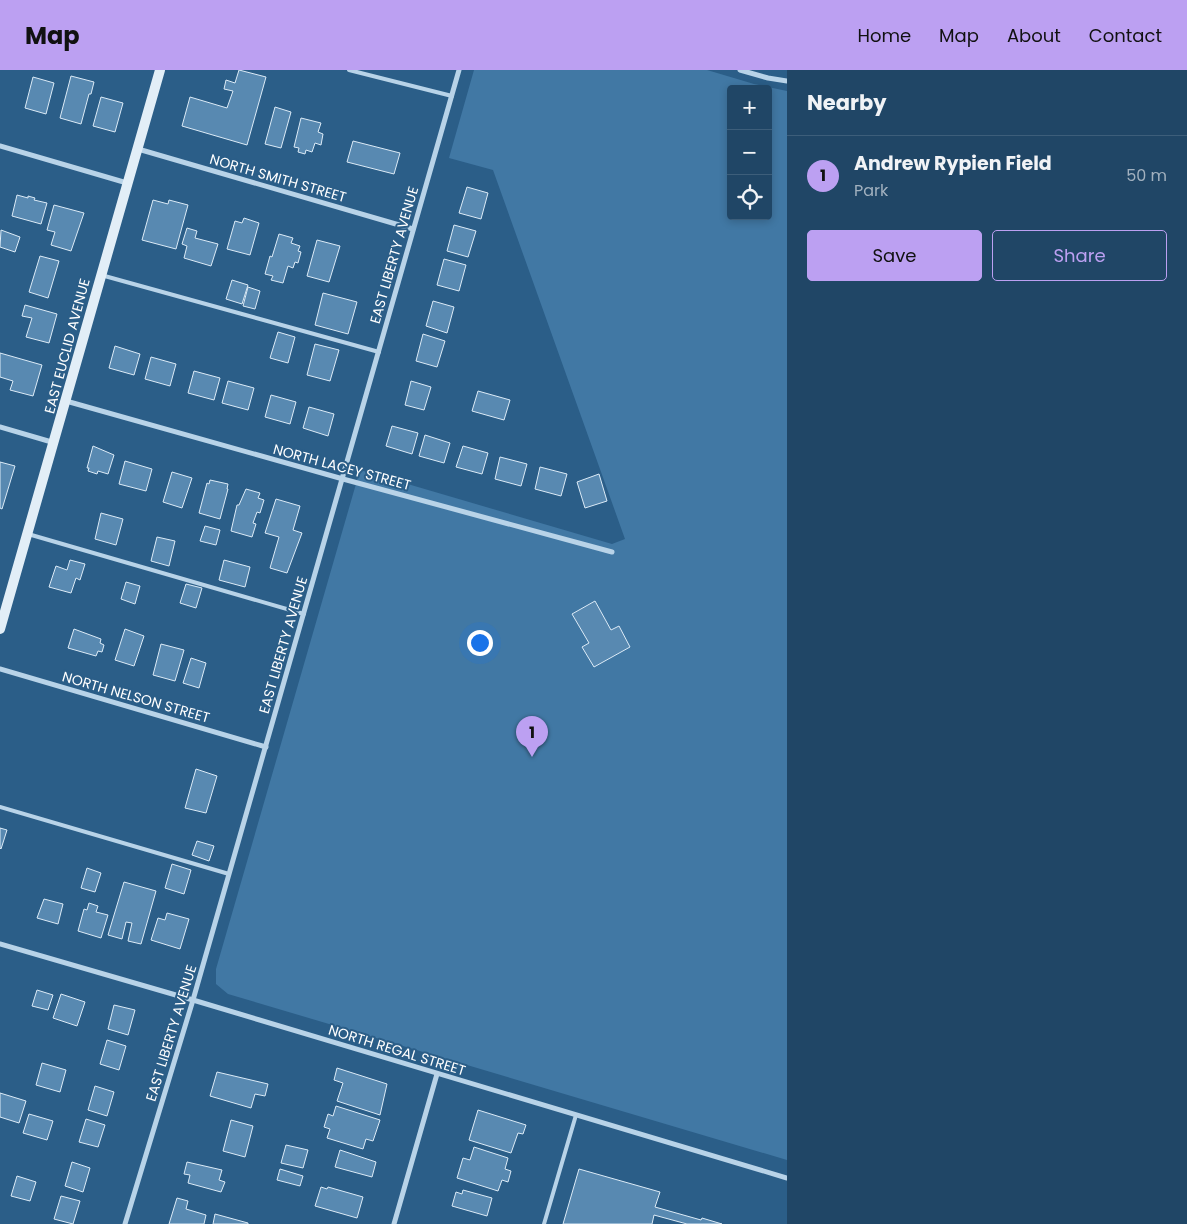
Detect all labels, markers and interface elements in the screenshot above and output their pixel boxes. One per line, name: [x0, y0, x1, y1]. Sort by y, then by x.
text: Map: [25, 19, 80, 52]
text: Home: [857, 23, 911, 48]
text: Map: [939, 23, 979, 48]
text: About: [1007, 23, 1061, 48]
text: Contact: [1089, 23, 1162, 48]
map controls: [727, 85, 772, 220]
button: +: [727, 85, 772, 130]
text: Nearby: [807, 88, 887, 117]
button: −: [727, 130, 772, 175]
street label: NORTH SMITH STREET: [207, 149, 349, 207]
text: Andrew Rypien Field: [854, 150, 1052, 177]
text: 1: [820, 164, 826, 187]
text: 50 m: [1126, 164, 1167, 187]
button: locate: [727, 175, 772, 220]
text: Park: [854, 179, 888, 202]
street label: EAST LIBERTY AVENUE: [365, 184, 423, 326]
button: Save: [807, 230, 982, 281]
button: Share: [992, 230, 1167, 281]
street label: EAST EUCLID AVENUE: [39, 276, 95, 416]
street label: NORTH LACEY STREET: [271, 439, 414, 495]
street label: EAST LIBERTY AVENUE: [254, 574, 312, 716]
your location: [467, 630, 493, 656]
street label: NORTH NELSON STREET: [60, 666, 212, 728]
pin: 1: [516, 716, 548, 757]
street label: EAST LIBERTY AVENUE: [141, 962, 201, 1104]
street label: NORTH REGAL STREET: [326, 1020, 468, 1081]

